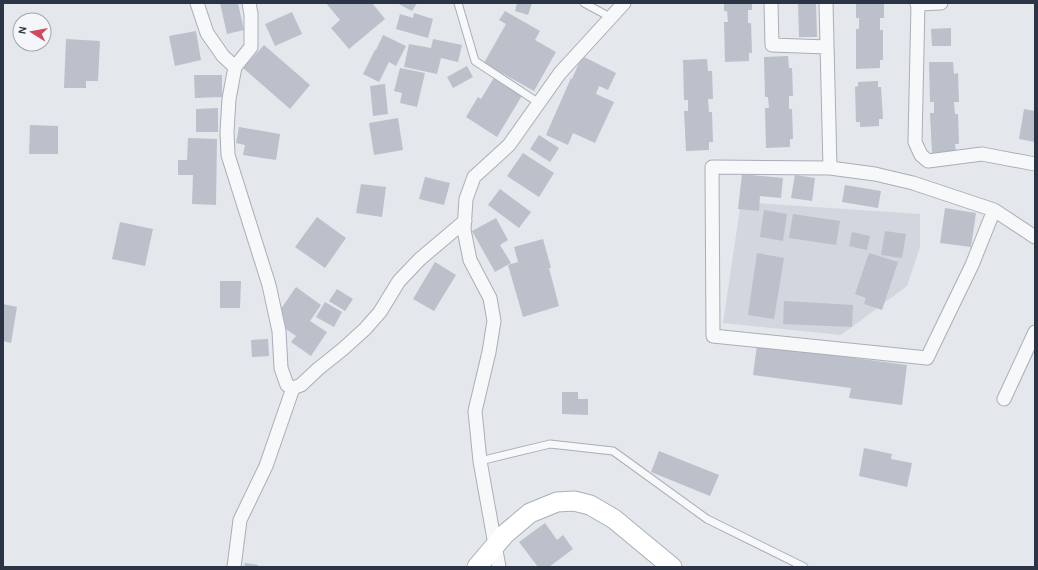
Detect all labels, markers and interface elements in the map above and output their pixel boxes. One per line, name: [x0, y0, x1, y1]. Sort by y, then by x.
north arrow: [12, 12, 52, 52]
text: N: [16, 25, 30, 35]

